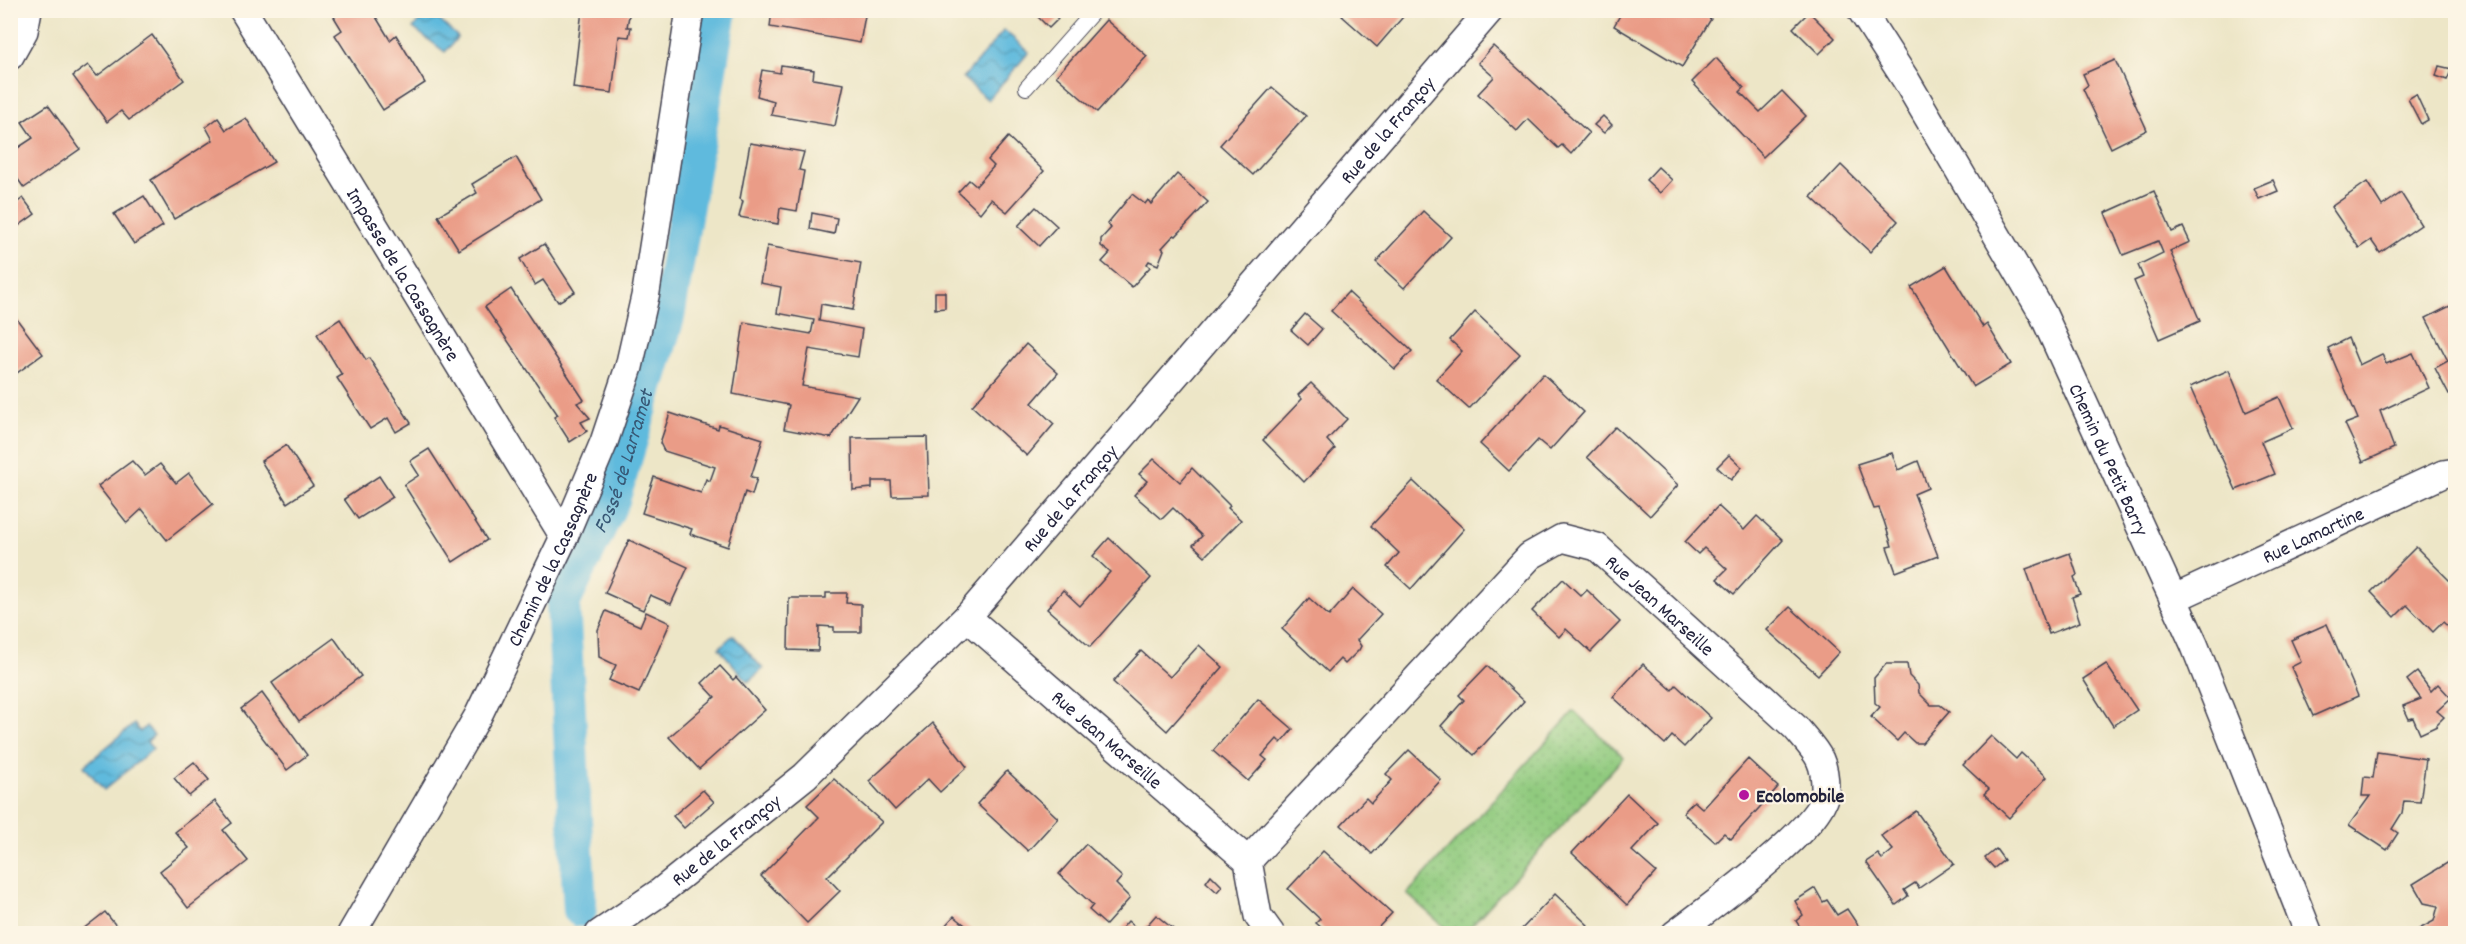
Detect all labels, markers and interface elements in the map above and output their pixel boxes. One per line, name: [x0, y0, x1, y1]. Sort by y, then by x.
street label: Rue de la Françoy: [1335, 71, 1444, 191]
street label: Impasse de la Cassagnère: [338, 183, 465, 368]
street label: Chemin du Petit Barry: [2060, 380, 2154, 542]
water label: Fossé de Larramet: [587, 384, 664, 539]
street label: Rue de la Françoy: [1018, 440, 1127, 559]
street label: Chemin de la Cassagnère: [502, 468, 607, 652]
street label: Rue Lamartine: [2259, 501, 2370, 573]
street label: Rue Jean Marseille: [1598, 550, 1719, 664]
street label: Rue Jean Marseille: [1044, 685, 1167, 797]
place label: Ecolomobile: [1756, 784, 1844, 812]
marker: Ecolomobile: [1737, 788, 1751, 802]
street label: Rue de la Françoy: [667, 789, 789, 895]

